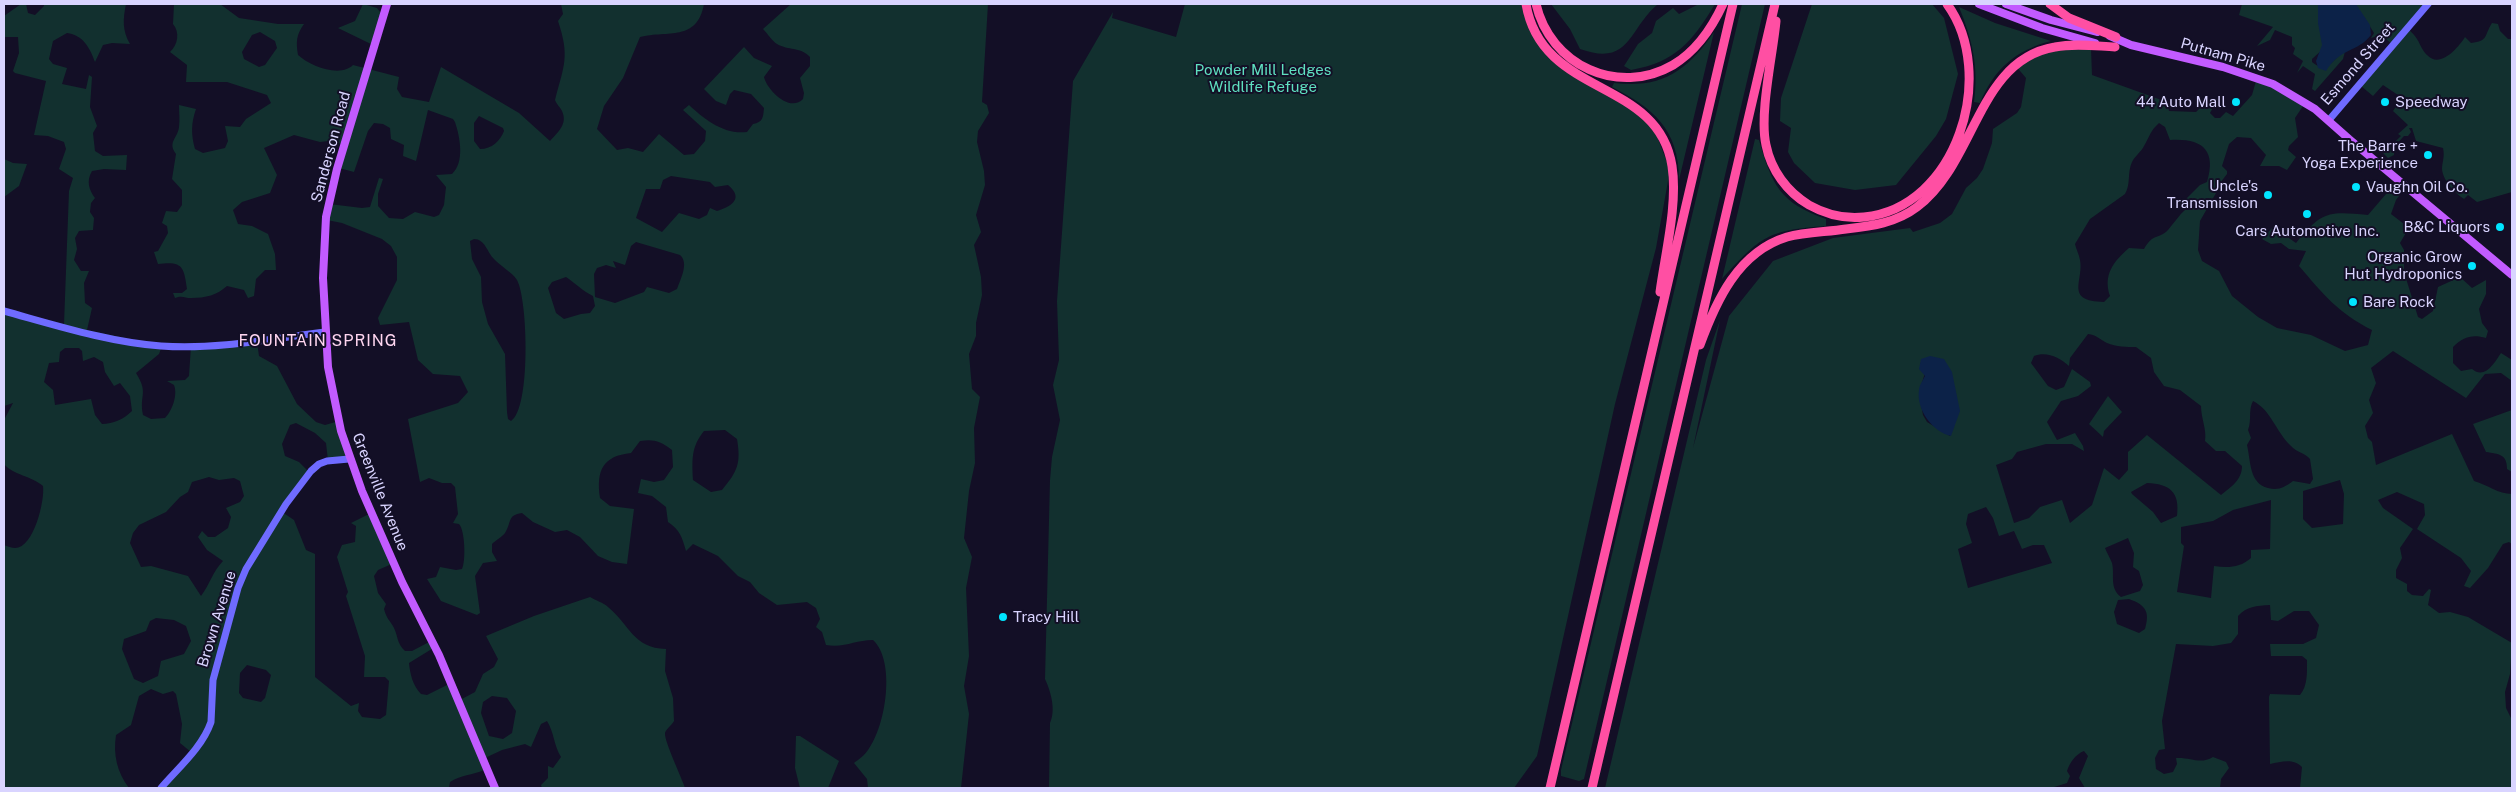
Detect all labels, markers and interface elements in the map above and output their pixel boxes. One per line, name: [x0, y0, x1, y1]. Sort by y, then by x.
street label: Esmond Street: [2317, 19, 2399, 109]
street label: Putnam Pike: [2178, 34, 2268, 76]
park label: Powder Mill Ledges Wildlife Refuge: [1195, 61, 1331, 96]
street label: Sanderson Road: [308, 90, 354, 204]
place label: 44 Auto Mall: [2136, 93, 2226, 111]
place label: Speedway: [2395, 93, 2468, 111]
marker: 44 Auto Mall: [2230, 96, 2242, 108]
marker: Speedway: [2379, 96, 2391, 108]
place label: The Barre + Yoga Experience: [2302, 137, 2418, 172]
marker: The Barre + Yoga Experience: [2422, 149, 2434, 161]
place label: Uncle's Transmission: [2167, 177, 2258, 212]
place label: Vaughn Oil Co.: [2366, 178, 2468, 196]
marker: Vaughn Oil Co.: [2350, 181, 2362, 193]
marker: Uncle's Transmission: [2262, 189, 2274, 201]
marker: Cars Automotive Inc.: [2301, 208, 2313, 220]
place label: B&C Liquors: [2403, 218, 2490, 236]
marker: B&C Liquors: [2494, 221, 2506, 233]
place label: Cars Automotive Inc.: [2235, 222, 2379, 240]
place label: Organic Grow Hut Hydroponics: [2344, 248, 2462, 283]
marker: Organic Grow Hut Hydroponics: [2466, 260, 2478, 272]
place label: Bare Rock: [2363, 293, 2434, 311]
marker: Bare Rock: [2347, 296, 2359, 308]
district label: FOUNTAIN SPRING: [237, 331, 399, 351]
street label: Greenville Avenue: [348, 430, 412, 554]
street label: Brown Avenue: [194, 569, 240, 669]
place label: Tracy Hill: [1013, 608, 1079, 626]
marker: Tracy Hill: [997, 611, 1009, 623]

